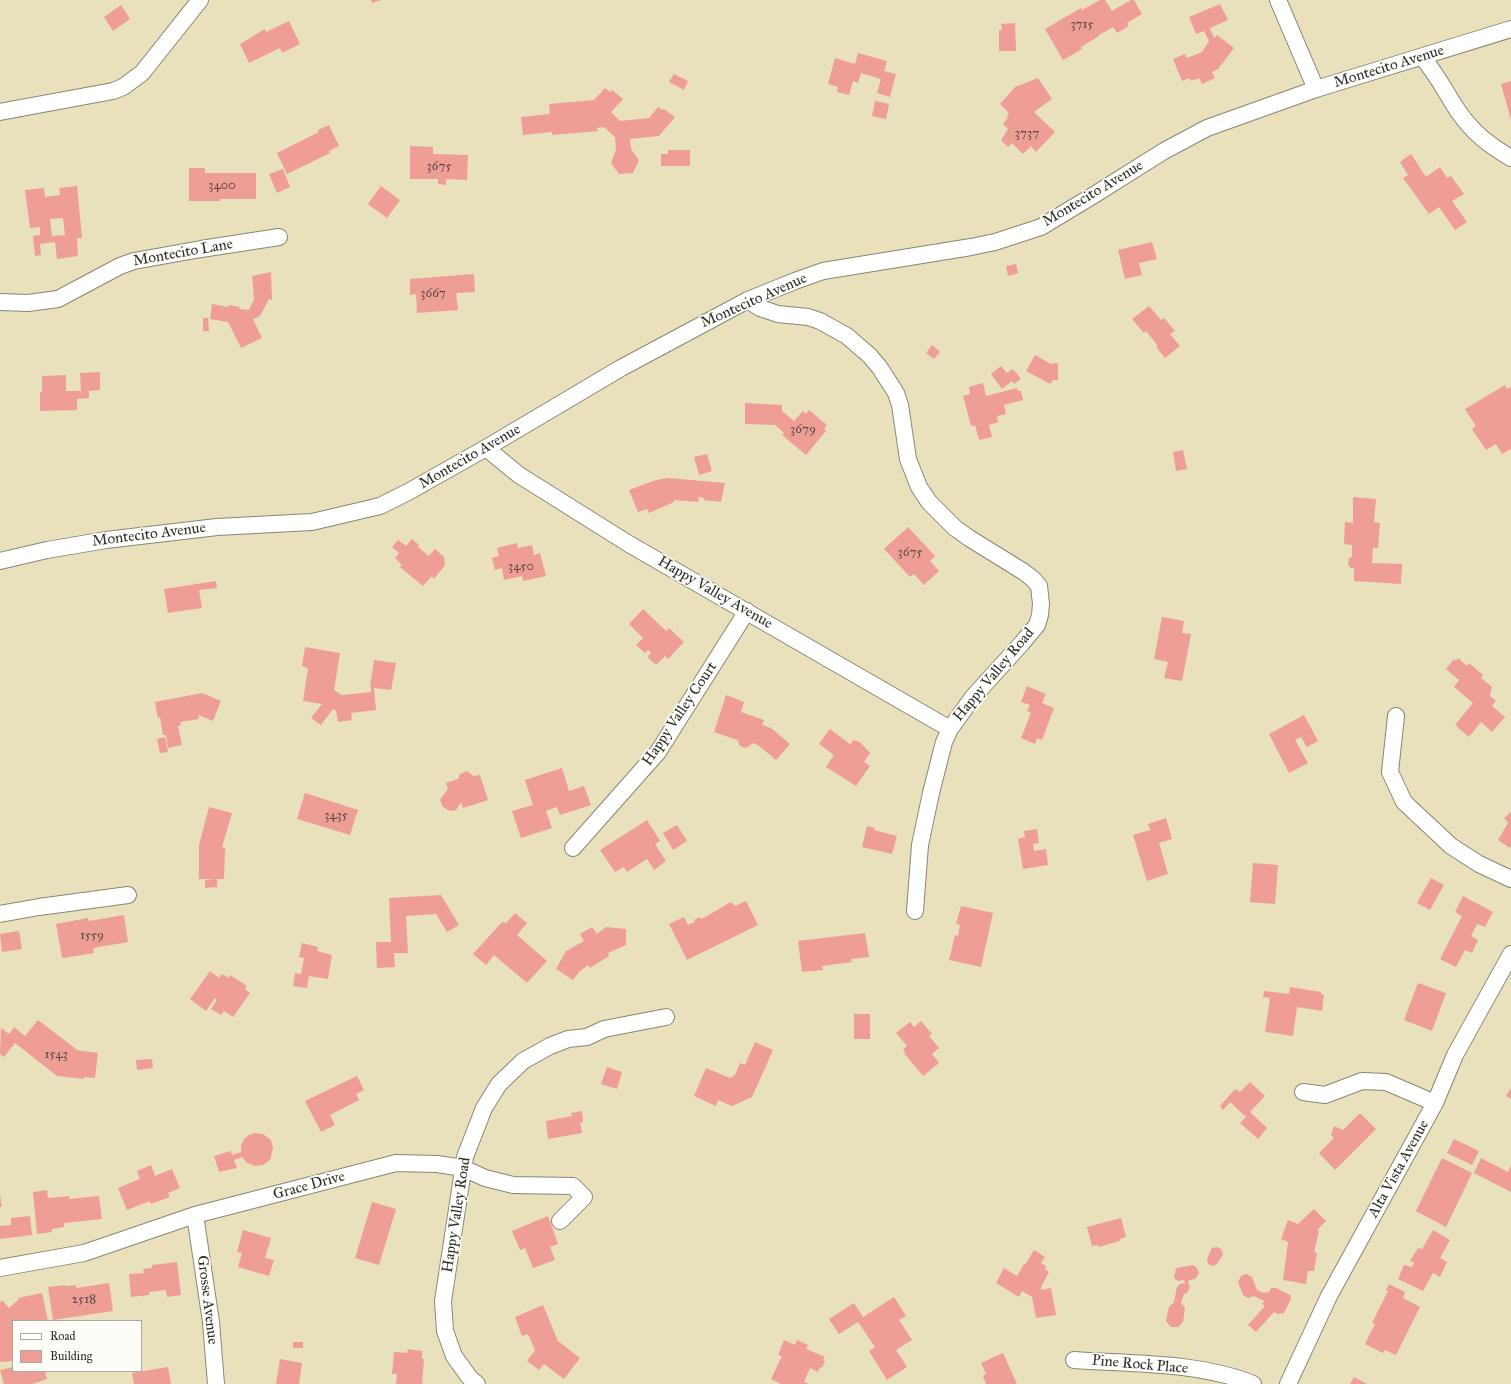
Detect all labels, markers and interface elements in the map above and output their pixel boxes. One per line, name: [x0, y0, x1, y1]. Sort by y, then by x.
house number: 3715: [1070, 17, 1094, 33]
street label: Montecito Avenue: [1332, 42, 1446, 92]
house number: 3737: [1015, 126, 1039, 142]
street label: Montecito Avenue: [1039, 157, 1147, 231]
house number: 3675: [427, 159, 451, 175]
house number: 3400: [208, 178, 236, 194]
street label: Montecito Lane: [132, 235, 234, 271]
street label: Montecito Avenue: [698, 270, 810, 332]
house number: 3667: [420, 286, 446, 302]
street label: Montecito Avenue: [416, 421, 524, 493]
house number: 3679: [790, 422, 816, 438]
street label: Montecito Avenue: [91, 519, 207, 551]
house number: 3675: [898, 545, 922, 561]
street label: Happy Valley Avenue: [654, 553, 776, 633]
house number: 3450: [508, 559, 534, 575]
street label: Happy Valley Road: [950, 625, 1038, 725]
street label: Happy Valley Court: [639, 659, 721, 769]
house number: 3435: [324, 808, 348, 824]
house number: 1559: [80, 928, 104, 944]
house number: 1543: [44, 1047, 68, 1063]
street label: Alta Vista Avenue: [1365, 1117, 1433, 1221]
street label: Happy Valley Road: [439, 1156, 475, 1274]
street label: Grace Drive: [271, 1168, 347, 1204]
street label: Grosse Avenue: [193, 1254, 221, 1346]
house number: 2518: [72, 1292, 96, 1308]
legend: [12, 1320, 142, 1372]
text: Road: [50, 1329, 76, 1343]
text: Building: [50, 1349, 92, 1363]
street label: Pine Rock Place: [1091, 1352, 1189, 1378]

